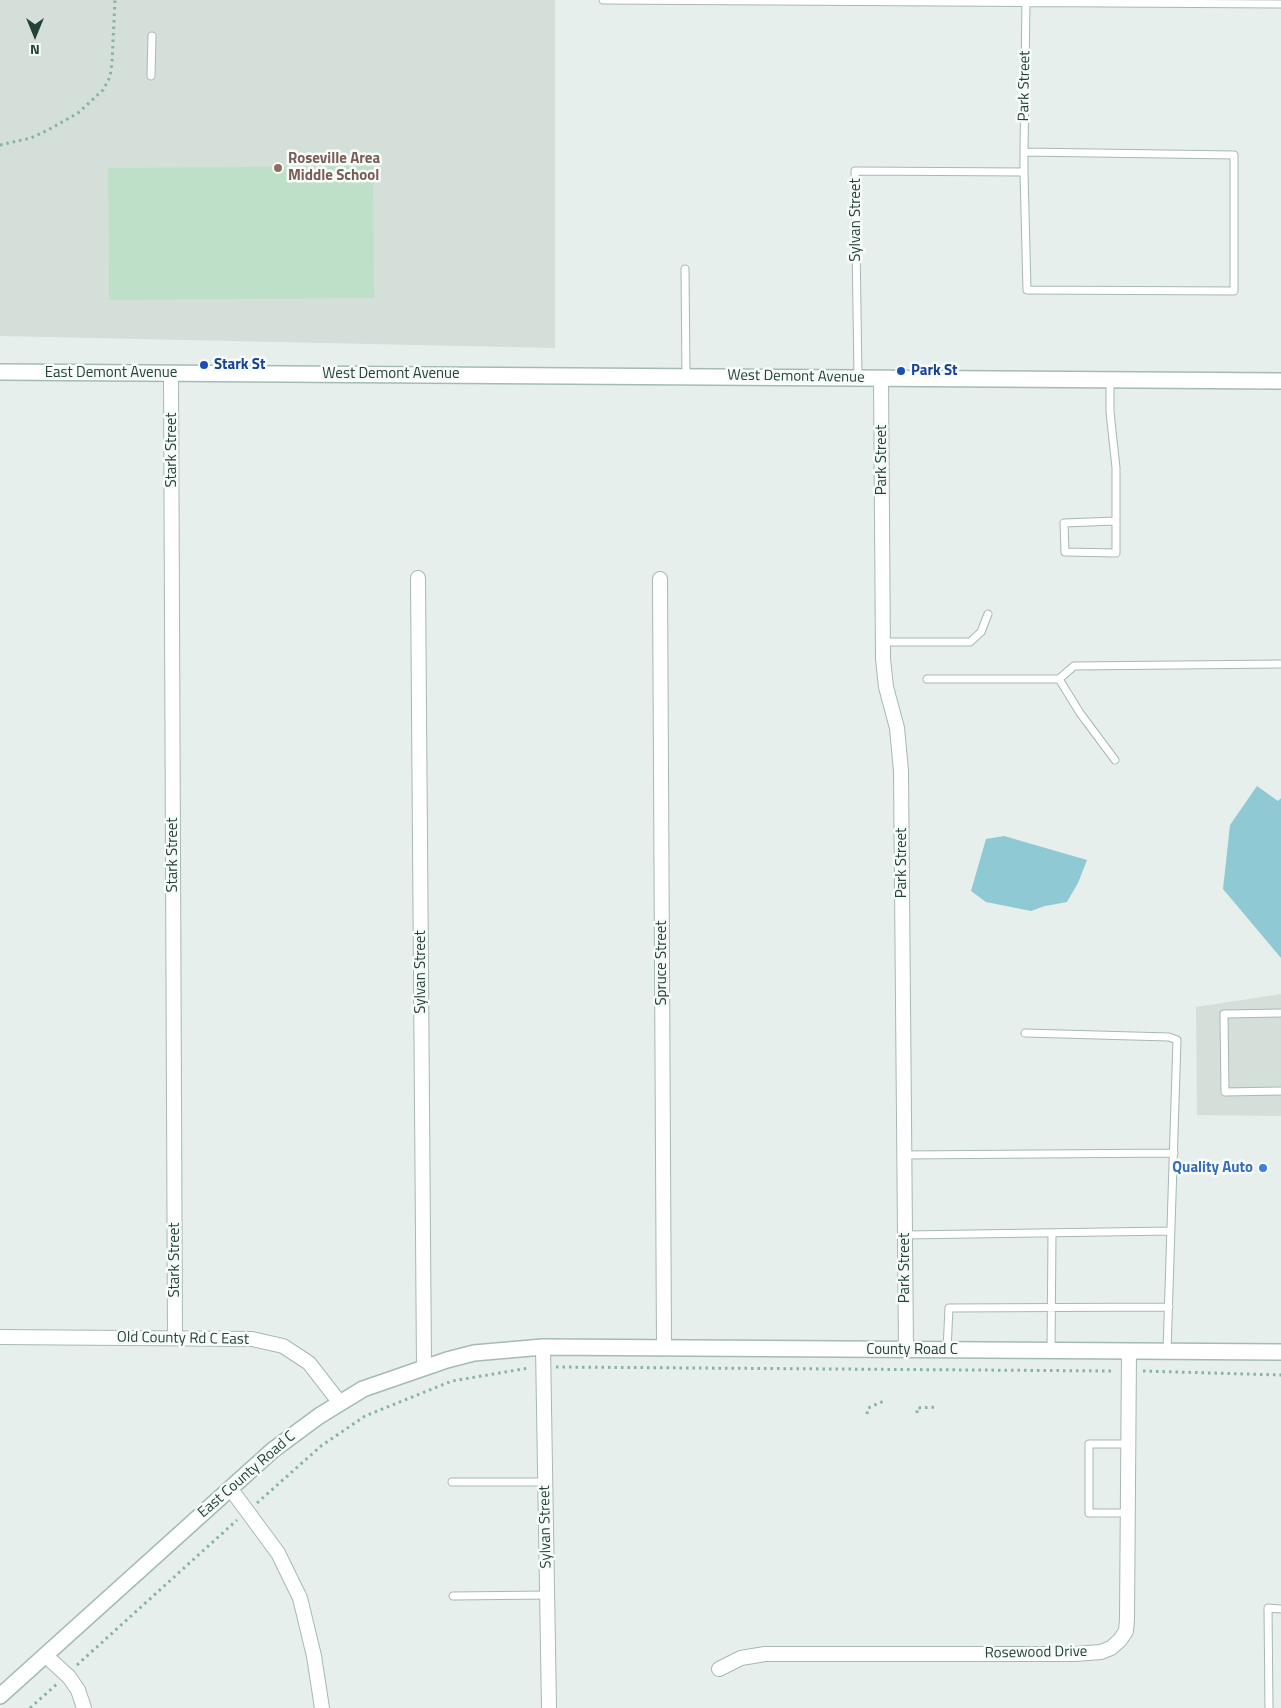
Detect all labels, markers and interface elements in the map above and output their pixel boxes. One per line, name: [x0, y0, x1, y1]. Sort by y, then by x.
north arrow: [10, 10, 60, 60]
text: N: [30, 40, 40, 61]
street label: Park Street: [1015, 51, 1035, 121]
place label: Roseville Area Middle School: [288, 150, 380, 185]
marker: Roseville Area Middle School: [272, 162, 284, 174]
street label: Sylvan Street: [847, 178, 865, 262]
place label: Stark St: [214, 356, 265, 374]
marker: Stark St: [198, 359, 210, 371]
place label: Park St: [911, 362, 958, 380]
street label: East Demont Avenue: [45, 364, 177, 382]
street label: West Demont Avenue: [322, 365, 460, 383]
marker: Park St: [895, 365, 907, 377]
street label: West Demont Avenue: [727, 367, 865, 387]
street label: Stark Street: [163, 412, 181, 488]
street label: Park Street: [873, 425, 891, 495]
street label: Stark Street: [164, 817, 182, 893]
street label: Park Street: [893, 828, 911, 898]
street label: Spruce Street: [653, 920, 671, 1006]
street label: Sylvan Street: [412, 930, 430, 1014]
place label: Quality Auto: [1172, 1159, 1253, 1177]
marker: Quality Auto: [1257, 1162, 1269, 1174]
street label: Stark Street: [166, 1222, 184, 1298]
street label: Park Street: [896, 1233, 914, 1303]
street label: Old County Rd C East: [117, 1329, 249, 1349]
street label: County Road C: [866, 1341, 958, 1359]
street label: East County Road C: [195, 1428, 299, 1522]
street label: Sylvan Street: [536, 1485, 556, 1569]
street label: Rosewood Drive: [984, 1643, 1088, 1663]

